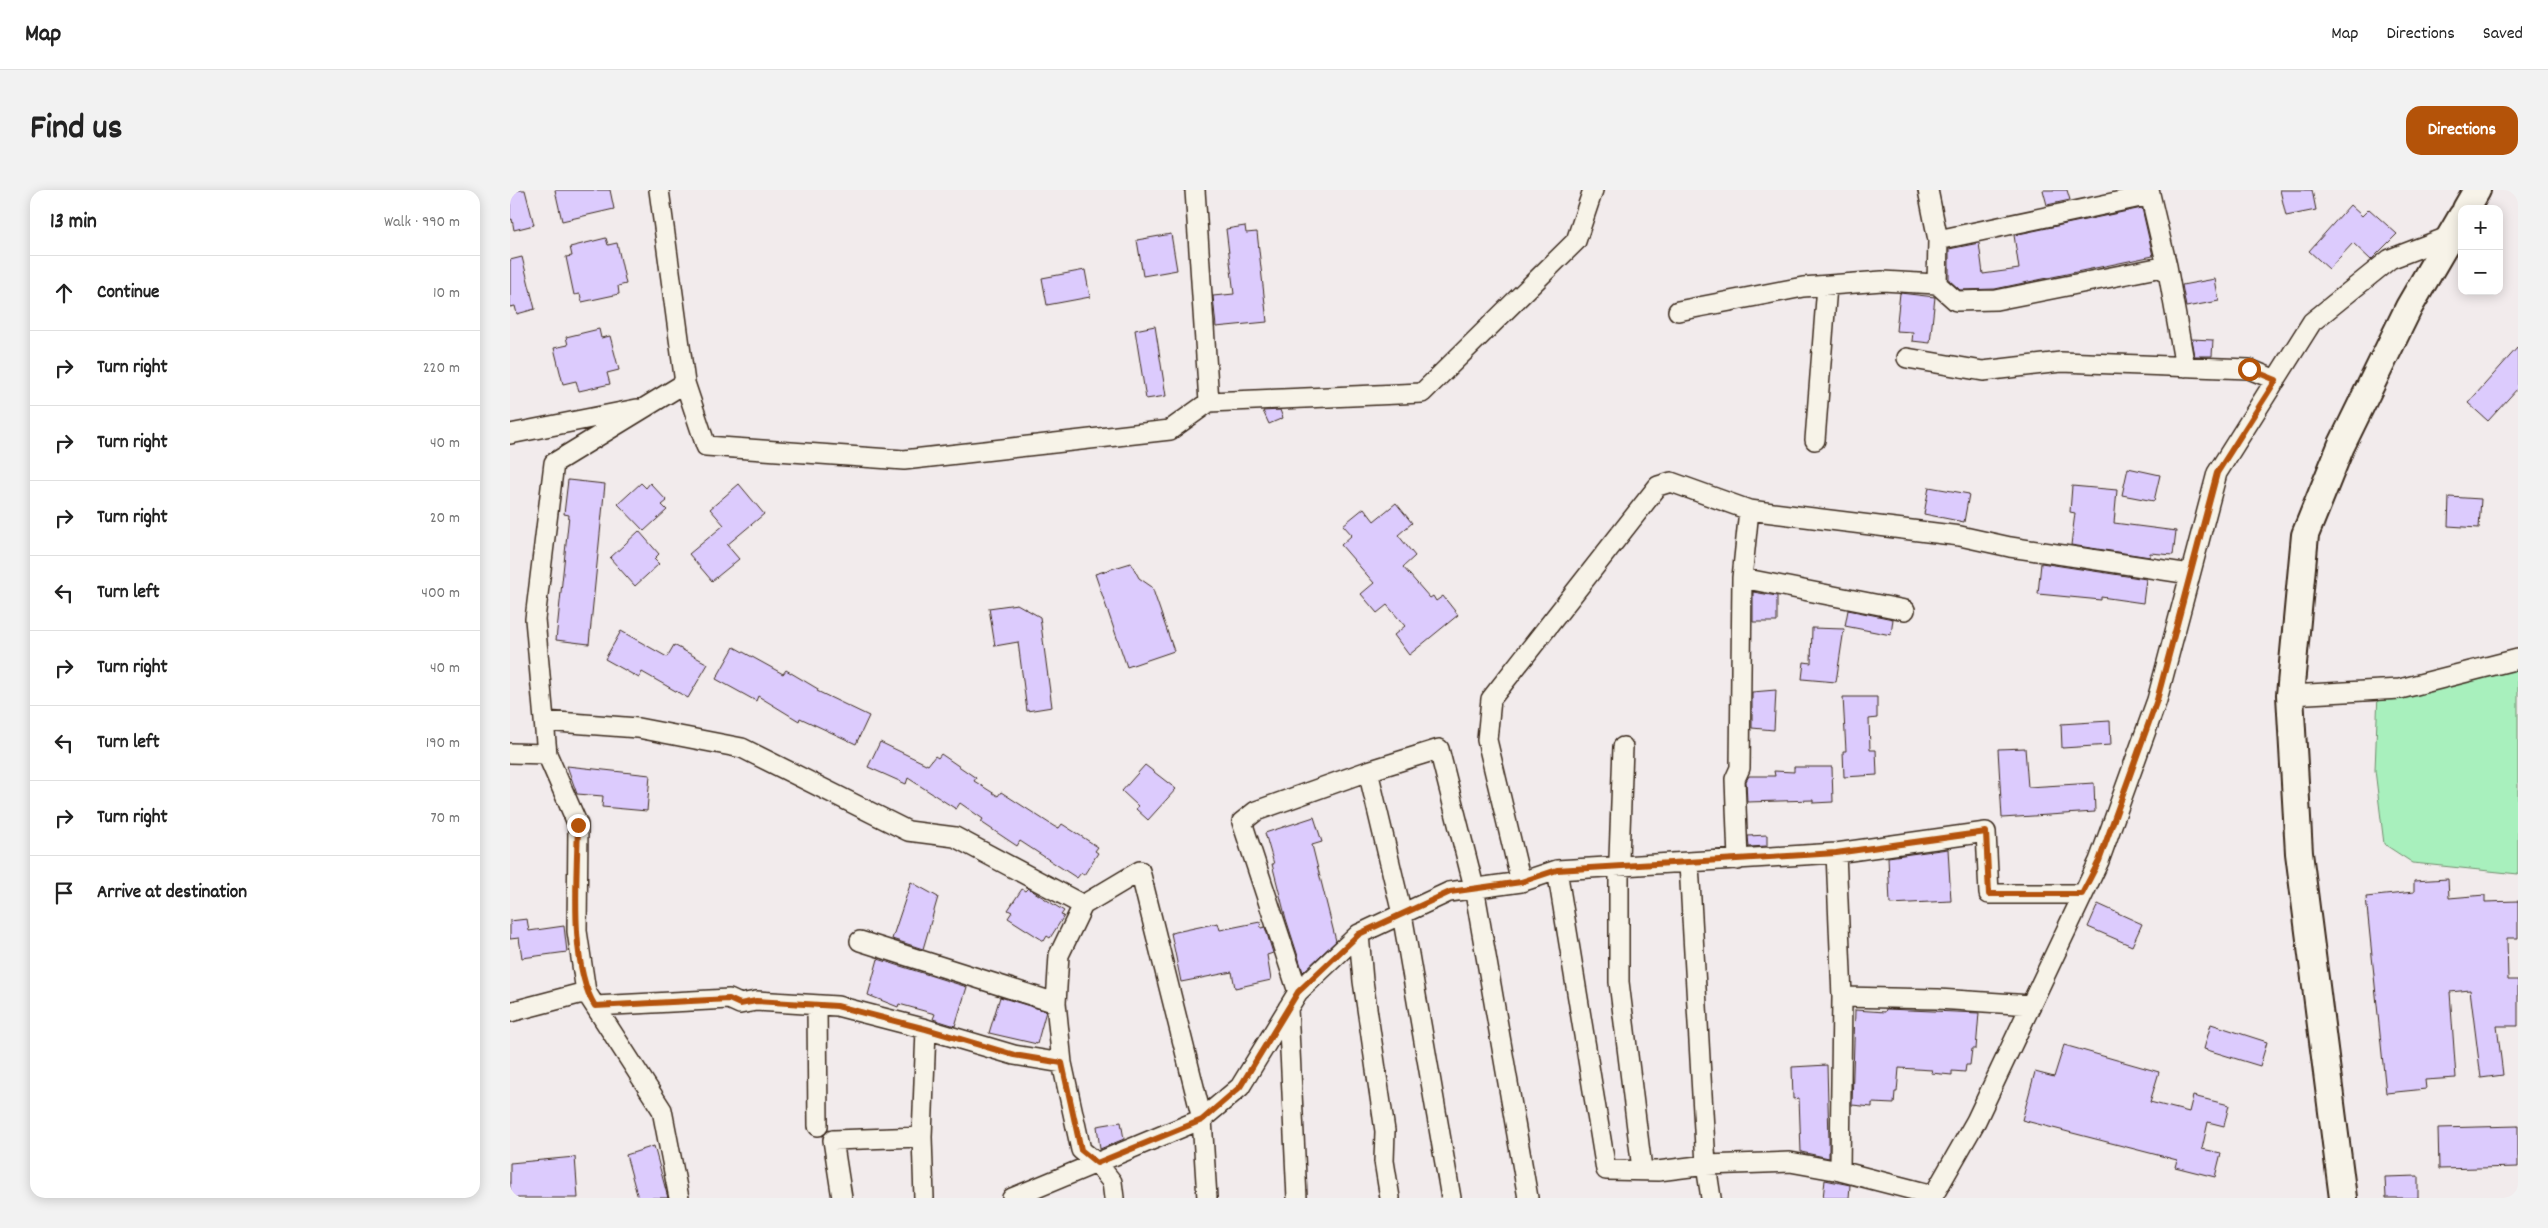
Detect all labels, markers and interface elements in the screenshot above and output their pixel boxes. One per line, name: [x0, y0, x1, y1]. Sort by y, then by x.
text: Map: [25, 18, 61, 52]
text: Map: [2331, 22, 2358, 47]
text: Directions: [2386, 22, 2455, 47]
text: Saved: [2483, 22, 2523, 47]
text: Find us: [30, 105, 122, 155]
button: Directions: [2406, 106, 2518, 155]
map controls: [2458, 205, 2503, 295]
button: +: [2458, 205, 2503, 250]
text: 13 min: [50, 208, 97, 238]
text: Walk · 990 m: [384, 211, 460, 234]
button: −: [2458, 250, 2503, 295]
icon: ahead: [50, 279, 78, 307]
text: Continue: [97, 280, 159, 307]
text: 10 m: [433, 282, 460, 305]
icon: right: [50, 354, 78, 382]
text: Turn right: [97, 355, 168, 382]
text: 220 m: [423, 357, 460, 380]
route start: [2238, 358, 2261, 381]
icon: right: [50, 429, 78, 457]
text: Turn right: [97, 430, 168, 457]
text: 40 m: [430, 432, 460, 455]
icon: right: [50, 504, 78, 532]
text: Turn right: [97, 505, 168, 532]
text: 20 m: [430, 507, 460, 530]
icon: left: [50, 579, 78, 607]
text: Turn left: [97, 580, 160, 607]
text: 400 m: [421, 582, 460, 605]
icon: right: [50, 654, 78, 682]
text: Turn right: [97, 655, 168, 682]
text: 40 m: [430, 657, 460, 680]
icon: left: [50, 729, 78, 757]
text: Turn left: [97, 730, 160, 757]
text: 190 m: [426, 732, 460, 755]
icon: right: [50, 804, 78, 832]
text: Turn right: [97, 805, 168, 832]
text: 70 m: [430, 807, 460, 830]
route end: [567, 814, 590, 837]
icon: arrive: [50, 879, 78, 907]
text: Arrive at destination: [97, 880, 247, 907]

